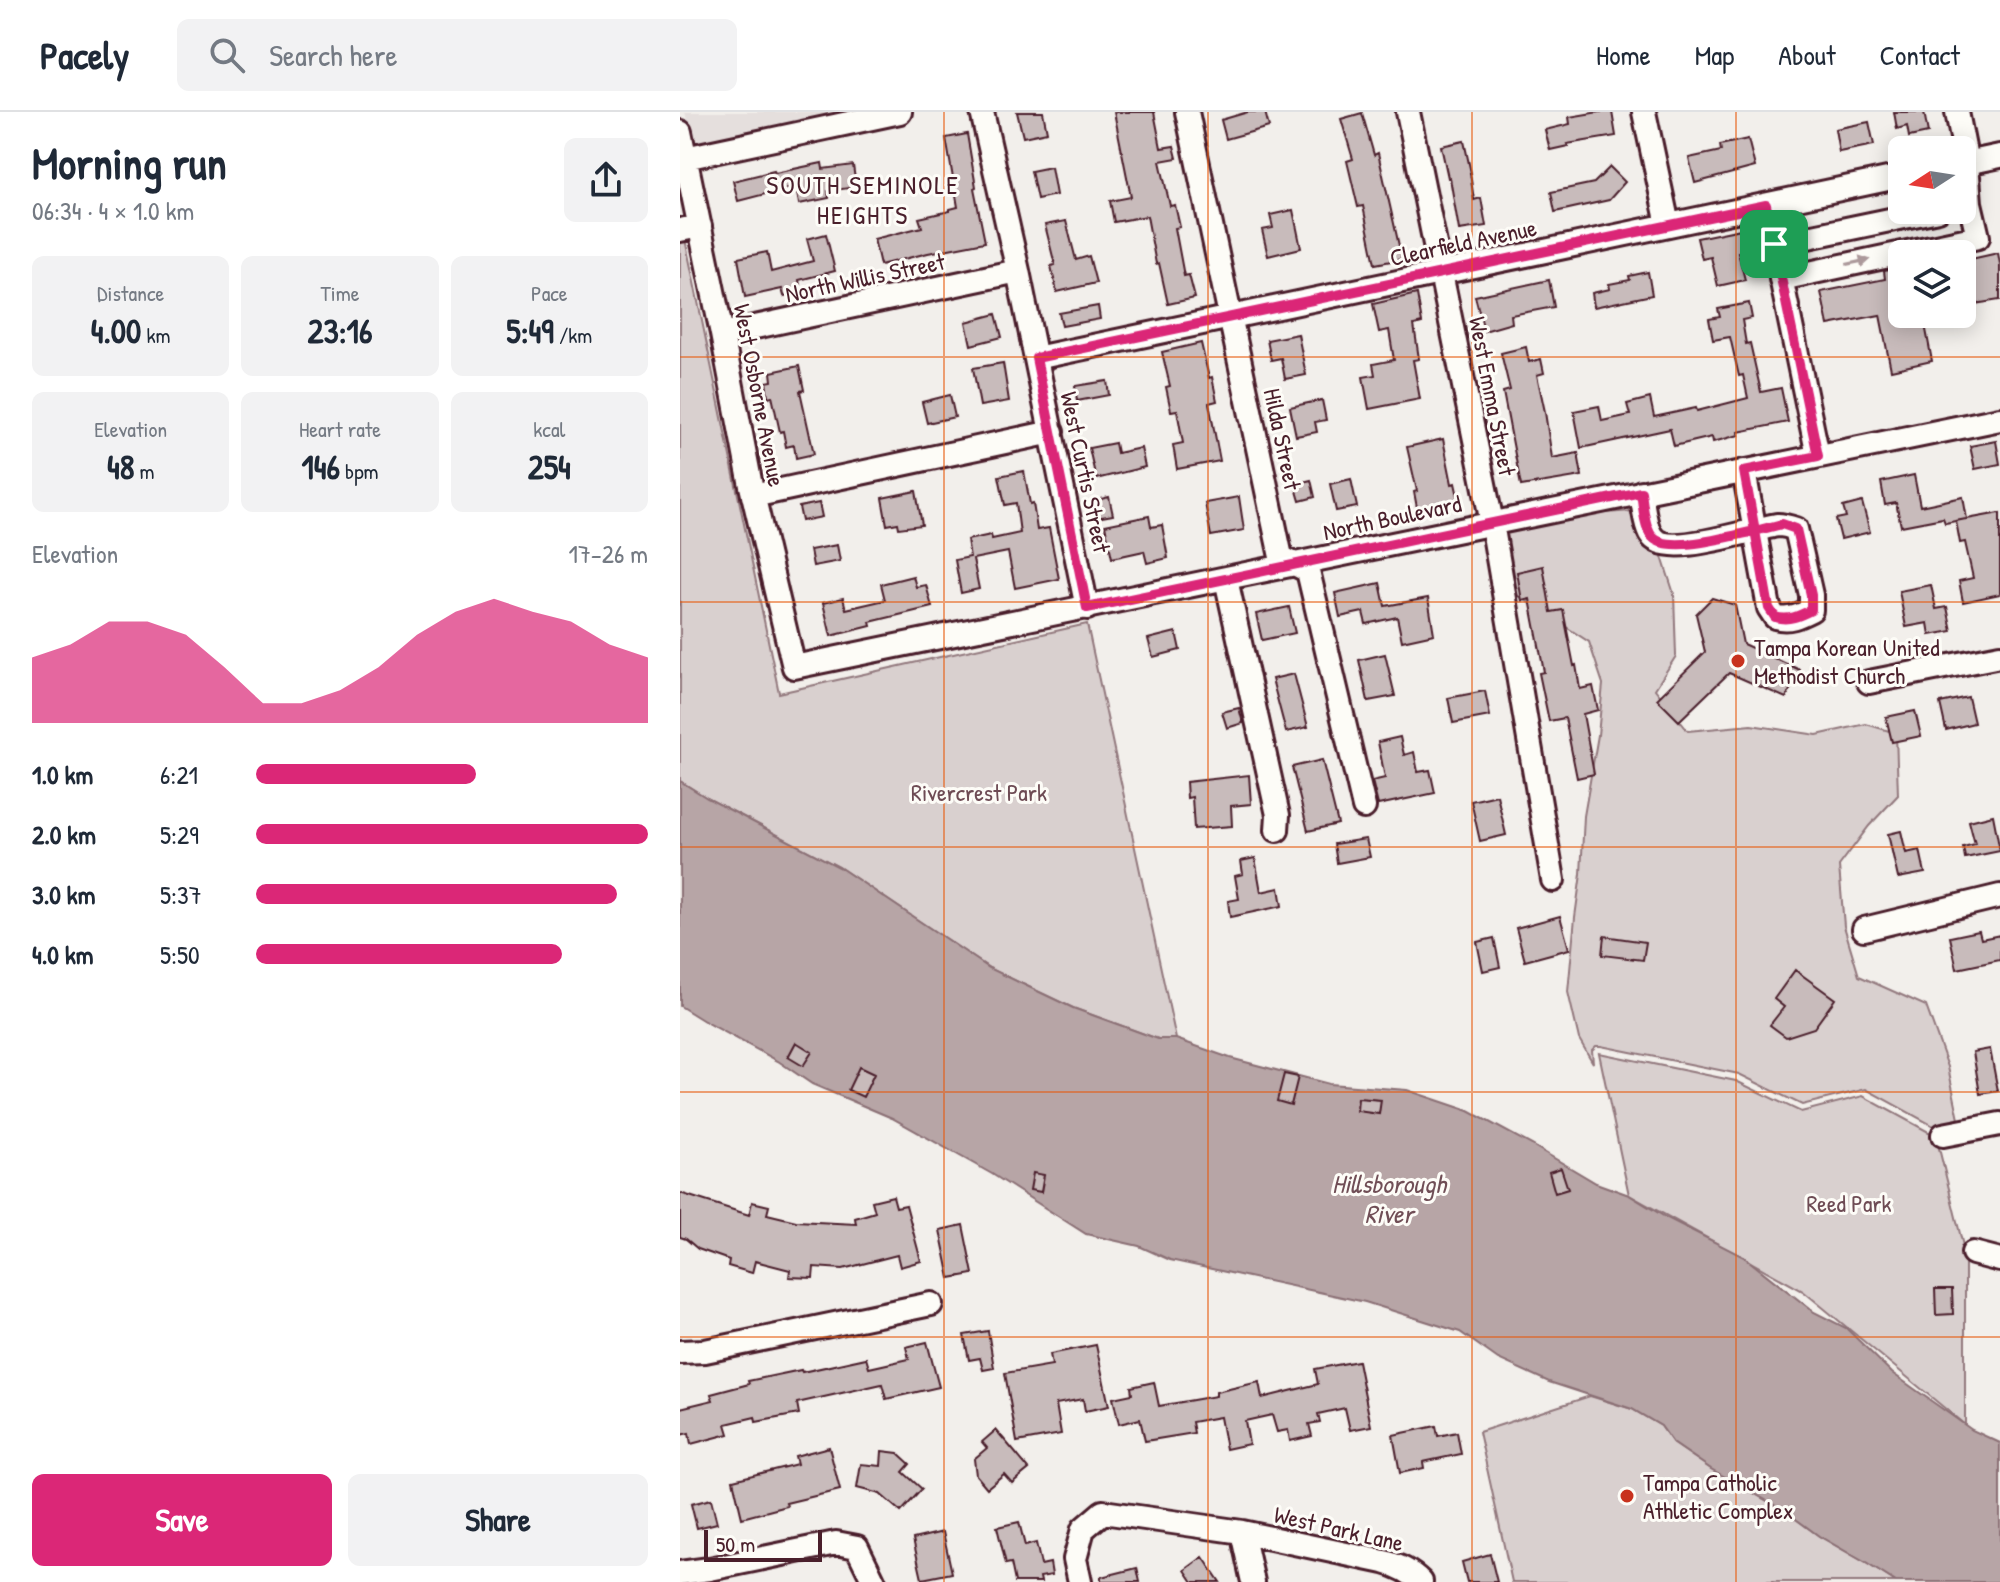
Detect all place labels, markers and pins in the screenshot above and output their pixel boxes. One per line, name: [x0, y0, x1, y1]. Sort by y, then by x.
pin: [1740, 210, 1808, 278]
place label: Tampa Korean United Methodist Church: [1754, 631, 1940, 691]
marker: Tampa Korean United Methodist Church: [1729, 652, 1747, 670]
place label: Tampa Catholic Athletic Complex: [1643, 1466, 1794, 1526]
marker: Tampa Catholic Athletic Complex: [1618, 1487, 1636, 1505]

